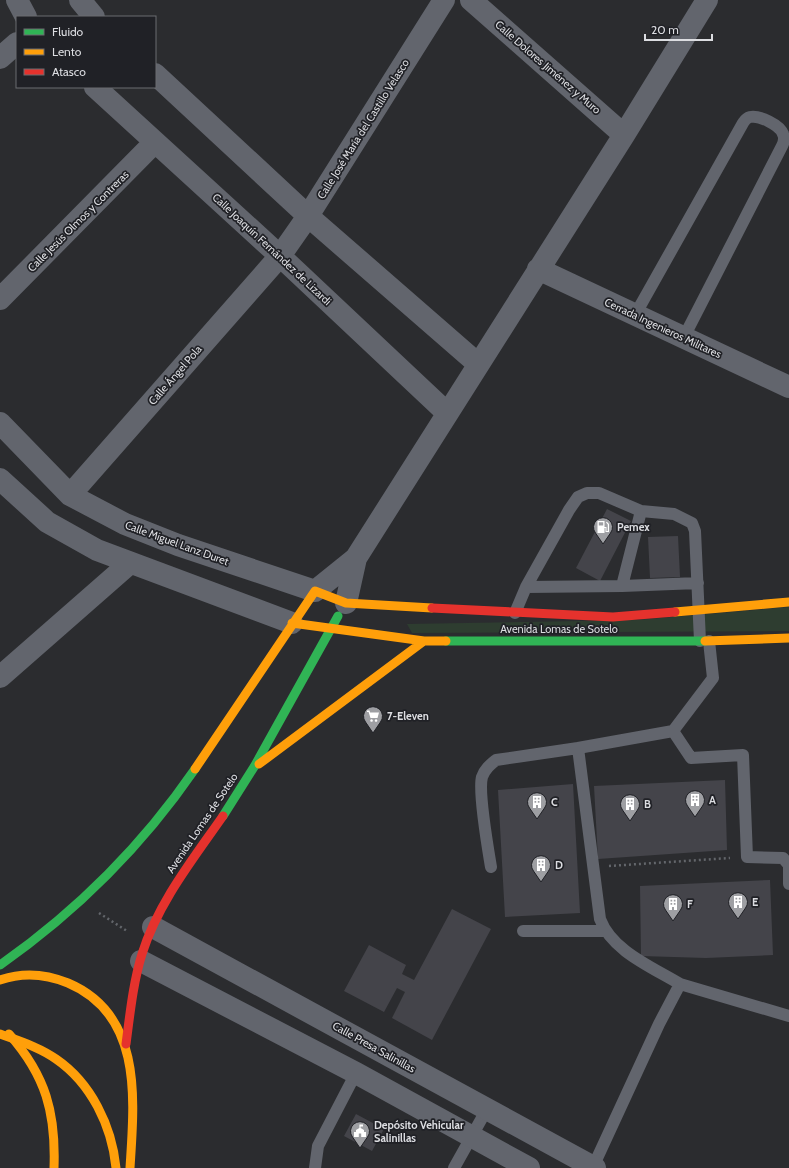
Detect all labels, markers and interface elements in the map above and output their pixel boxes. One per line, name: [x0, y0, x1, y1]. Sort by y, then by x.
legend: [16, 16, 156, 88]
scale bar: [645, 16, 712, 42]
street label: Calle Dolores Jiménez y Muro: [492, 17, 604, 117]
text: 20 m: [651, 22, 679, 37]
text: Fluido: [52, 24, 84, 39]
text: Lento: [52, 44, 82, 59]
street label: Calle José María del Castillo Velasco: [314, 56, 412, 202]
text: Atasco: [52, 64, 86, 79]
street label: Calle Jesús Olmos y Contreras: [24, 167, 132, 275]
street label: Calle Joaquín Fernández de Lizardi: [210, 190, 334, 308]
street label: Cerrada Ingenieros Militares: [602, 295, 724, 361]
street label: Calle Ángel Pola: [145, 342, 205, 408]
fuel station icon: Pemex: [592, 516, 614, 544]
street label: Calle Miguel Lanz Duret: [123, 518, 231, 568]
place label: Pemex: [617, 520, 650, 534]
street label: Avenida Lomas de Sotelo: [500, 622, 618, 636]
supermarket icon: 7-Eleven: [362, 705, 384, 733]
place label: 7-Eleven: [387, 709, 429, 723]
street label: Avenida Lomas de Sotelo: [163, 770, 241, 876]
building icon: A: [684, 789, 706, 817]
building icon: C: [526, 791, 548, 819]
building icon: B: [619, 793, 641, 821]
place label: A: [709, 793, 716, 807]
place label: C: [551, 795, 558, 809]
place label: B: [644, 797, 651, 811]
building icon: D: [530, 854, 552, 882]
place label: D: [555, 858, 563, 872]
building icon: E: [727, 891, 749, 919]
building icon: F: [662, 893, 684, 921]
place label: E: [752, 895, 758, 909]
place label: F: [687, 897, 693, 911]
street label: Calle Presa Salinillas: [330, 1018, 418, 1076]
place label: Depósito Vehicular Salinillas: [374, 1118, 464, 1145]
public building icon: Depósito Vehicular Salinillas: [349, 1120, 371, 1148]

